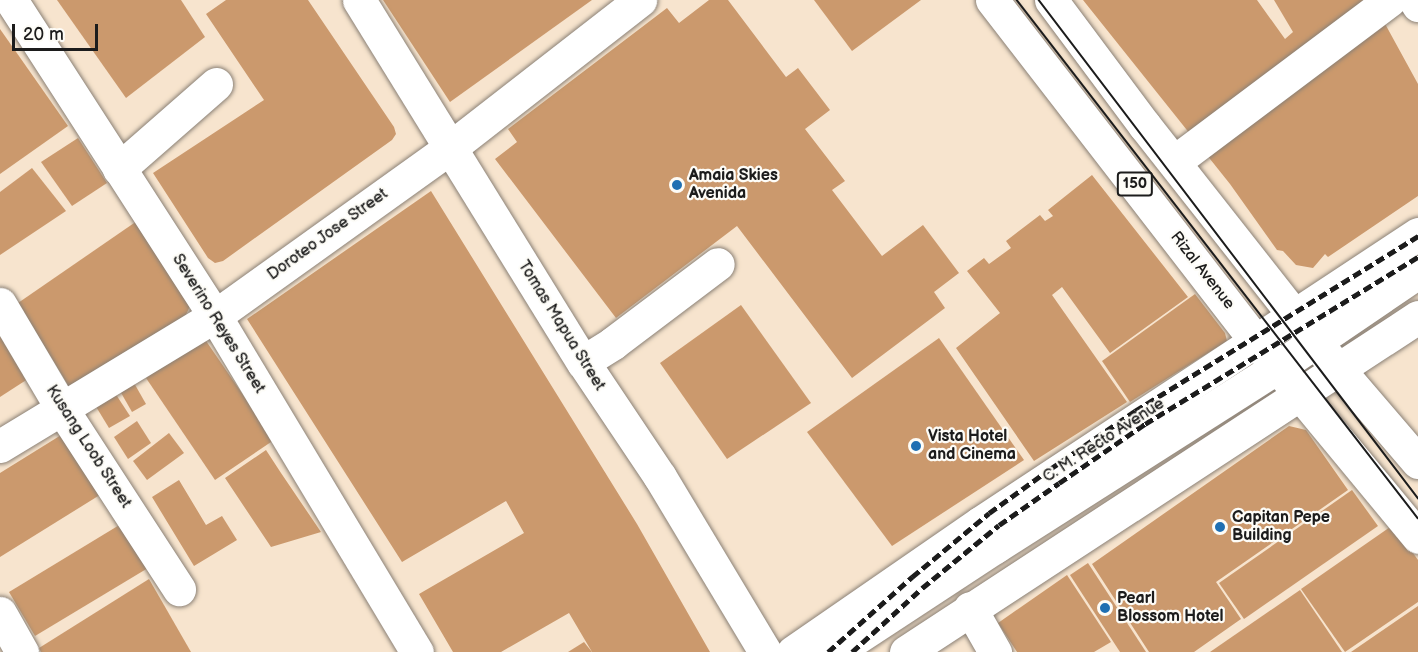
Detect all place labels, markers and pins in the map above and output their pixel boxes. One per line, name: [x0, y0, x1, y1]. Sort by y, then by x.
place label: Amaia Skies Avenida: [689, 166, 778, 204]
marker: Amaia Skies Avenida: [670, 178, 684, 192]
place label: Vista Hotel and Cinema: [928, 427, 1016, 465]
marker: Vista Hotel and Cinema: [909, 439, 923, 453]
place label: Capitan Pepe Building: [1232, 508, 1330, 546]
marker: Capitan Pepe Building: [1213, 520, 1227, 534]
place label: Pearl Blossom Hotel: [1117, 589, 1224, 627]
marker: Pearl Blossom Hotel: [1098, 601, 1112, 615]

